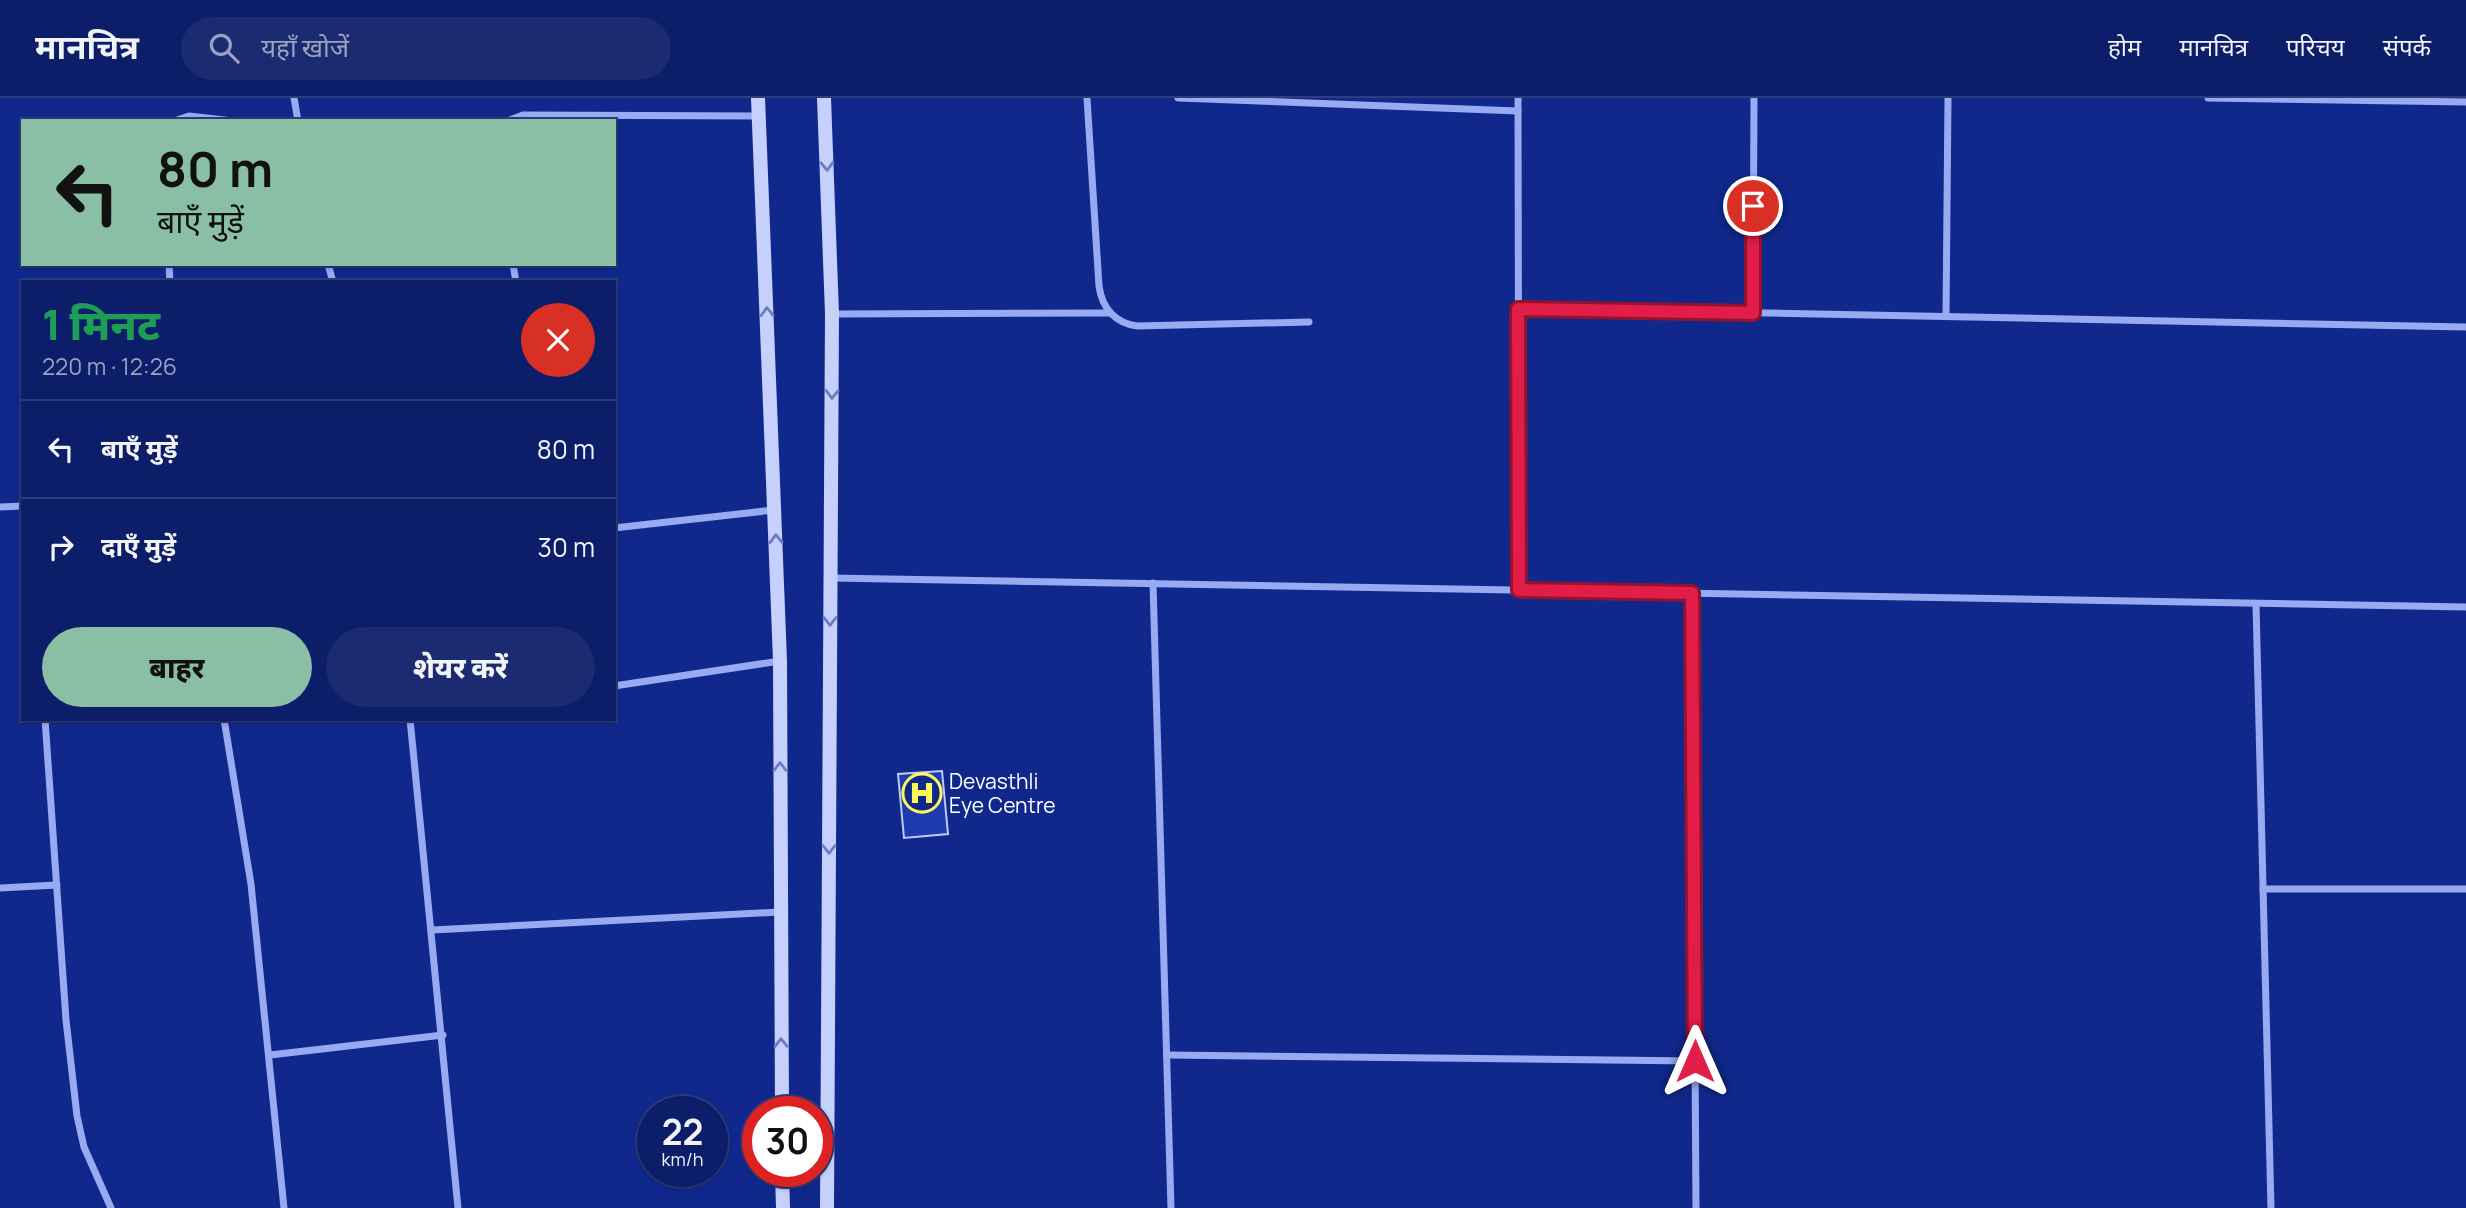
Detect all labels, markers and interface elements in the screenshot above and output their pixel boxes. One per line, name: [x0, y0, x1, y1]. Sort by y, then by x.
search box: [181, 17, 671, 80]
text: मानचित्र: [35, 24, 139, 69]
icon: search: [205, 29, 243, 67]
text: यहाँ खोजें: [261, 29, 349, 65]
text: होम: [2108, 30, 2141, 63]
text: मानचित्र: [2179, 30, 2248, 63]
text: परिचय: [2286, 30, 2345, 63]
text: संपर्क: [2383, 30, 2431, 63]
text: 80 m: [157, 135, 273, 202]
icon: left: [42, 147, 133, 238]
one-way arrow: [819, 161, 834, 172]
pin: [1723, 176, 1783, 236]
icon: arrive: [1734, 187, 1772, 225]
text: बाएँ मुड़ें: [157, 199, 244, 243]
text: 1 मिनट: [42, 295, 160, 353]
button: close: [521, 303, 595, 377]
one-way arrow: [759, 306, 774, 317]
text: 220 m · 12:26: [42, 350, 177, 382]
one-way arrow: [824, 389, 840, 399]
icon: left: [42, 430, 80, 468]
text: बाएँ मुड़ें: [101, 430, 178, 466]
text: 80 m: [537, 431, 595, 467]
icon: right: [42, 528, 80, 566]
text: दाएँ मुड़ें: [101, 528, 176, 564]
text: 30 m: [538, 529, 595, 565]
one-way arrow: [768, 533, 783, 544]
one-way arrow: [822, 616, 838, 627]
button: बाहर: [42, 627, 312, 707]
button: शेयर करें: [326, 627, 595, 707]
one-way arrow: [772, 761, 788, 771]
place label: Devasthli Eye Centre: [949, 767, 1056, 819]
hospital icon: Devasthli Eye Centre: [901, 772, 943, 814]
one-way arrow: [821, 844, 837, 854]
position arrow: [1658, 1024, 1732, 1098]
one-way arrow: [773, 1037, 789, 1048]
speed limit sign: 30: [742, 1096, 833, 1187]
text: 22: [662, 1108, 703, 1156]
text: km/h: [662, 1147, 703, 1171]

